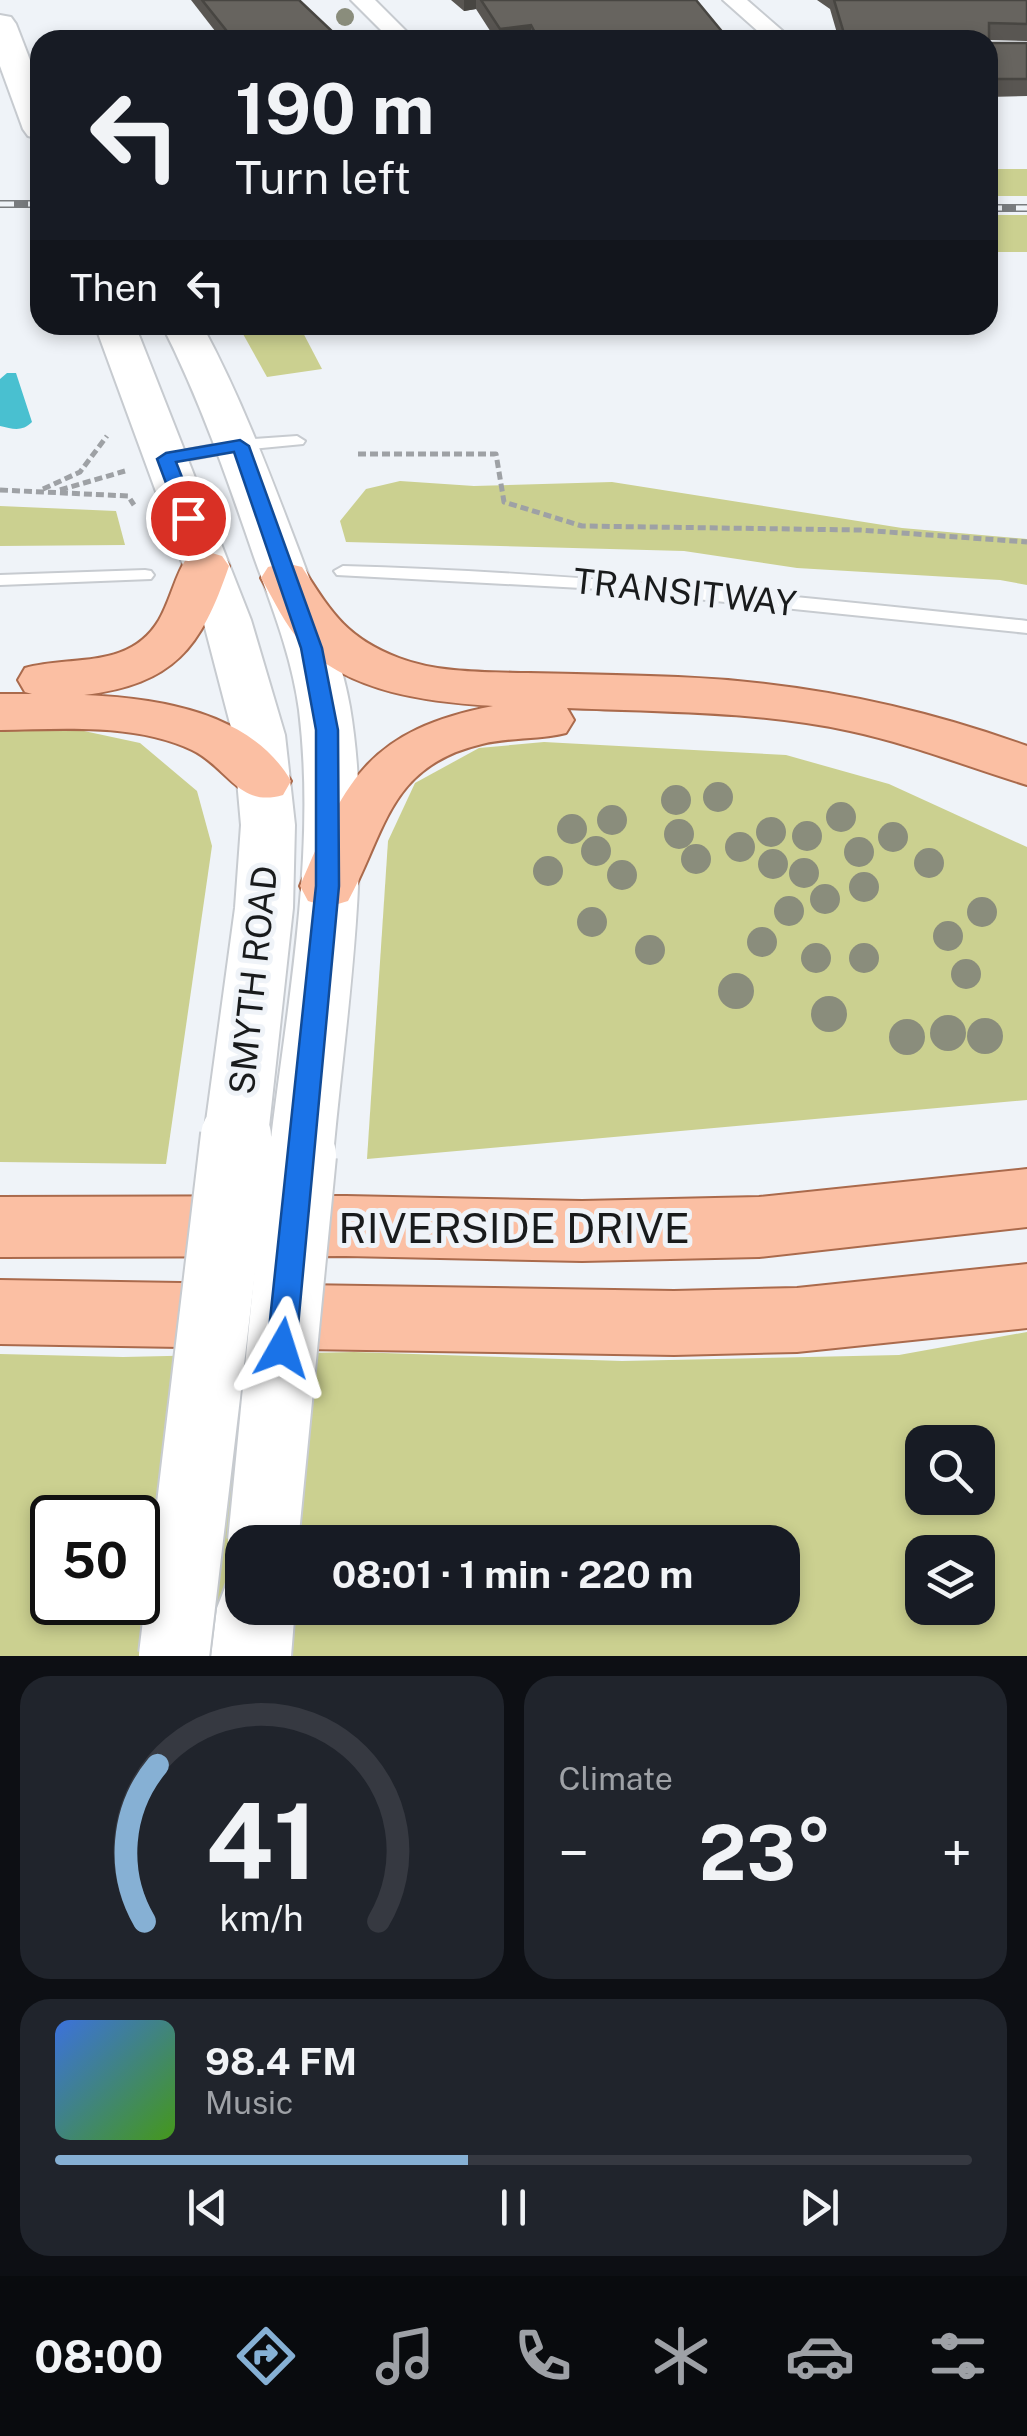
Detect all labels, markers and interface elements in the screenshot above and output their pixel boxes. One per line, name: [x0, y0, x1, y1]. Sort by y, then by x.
text: 190 m: [235, 67, 434, 150]
icon: left: [70, 70, 200, 200]
text: Turn left: [235, 151, 411, 204]
icon: left: [178, 260, 233, 315]
text: Then: [70, 265, 158, 310]
pin: [146, 476, 231, 561]
icon: arrive: [161, 491, 216, 546]
street label: TRANSITWAY: [571, 560, 799, 624]
street label: SMYTH ROAD: [221, 864, 285, 1096]
street label: RIVERSIDE DRIVE: [338, 1203, 690, 1252]
position arrow: [230, 1296, 334, 1400]
map controls: [905, 1425, 995, 1625]
button: search: [905, 1425, 995, 1515]
speed limit sign: 50: [30, 1495, 160, 1625]
button: layers: [905, 1535, 995, 1625]
text: 08:01 · 1 min · 220 m: [332, 1552, 693, 1597]
text: Climate: [559, 1760, 673, 1797]
text: 41: [205, 1780, 318, 1902]
text: 23°: [699, 1809, 832, 1897]
text: −: [559, 1821, 589, 1885]
text: +: [942, 1821, 972, 1885]
text: km/h: [220, 1897, 304, 1939]
text: 98.4 FM: [205, 2039, 357, 2084]
text: Music: [205, 2084, 293, 2121]
icon: previous: [180, 2180, 235, 2235]
icon: pause: [486, 2180, 541, 2235]
icon: next: [792, 2180, 847, 2235]
icon: directions: [231, 2321, 301, 2391]
icon: music: [370, 2321, 440, 2391]
icon: phone: [508, 2321, 578, 2391]
icon: climate: [646, 2321, 716, 2391]
icon: car: [785, 2321, 855, 2391]
icon: filters: [923, 2321, 993, 2391]
text: 08:00: [34, 2330, 163, 2383]

